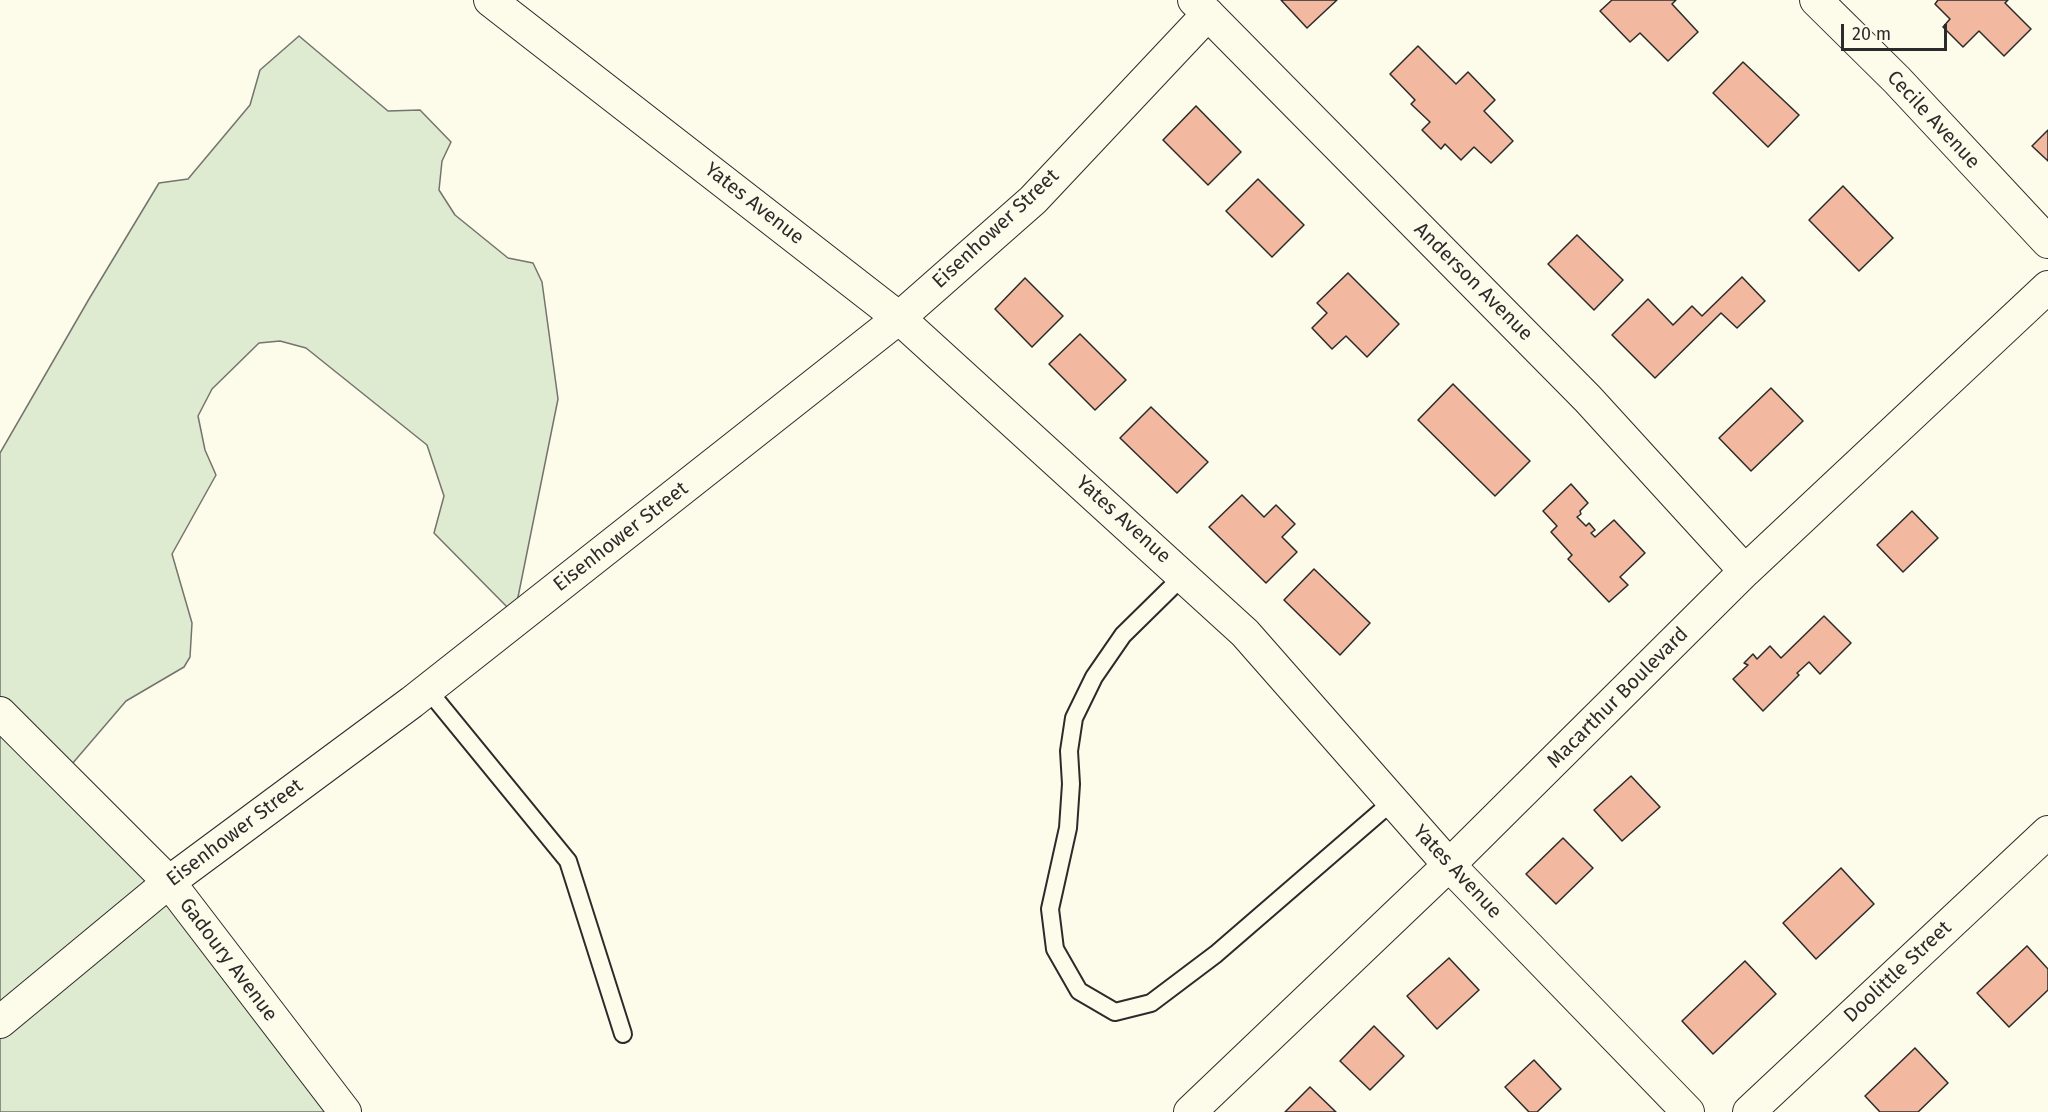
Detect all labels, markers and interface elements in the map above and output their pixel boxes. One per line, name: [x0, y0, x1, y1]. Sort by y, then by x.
scale bar: [1844, 12, 1950, 50]
text: 20 m: [1852, 23, 1891, 45]
street label: Cecile Avenue: [1882, 66, 1984, 174]
street label: Yates Avenue: [700, 158, 808, 250]
street label: Eisenhower Street: [928, 164, 1064, 294]
street label: Anderson Avenue: [1409, 218, 1537, 346]
street label: Yates Avenue: [1071, 471, 1175, 569]
street label: Eisenhower Street: [549, 477, 693, 597]
street label: Macarthur Boulevard: [1543, 623, 1693, 773]
street label: Eisenhower Street: [162, 774, 308, 892]
street label: Yates Avenue: [1408, 820, 1506, 924]
street label: Gadoury Avenue: [174, 894, 282, 1026]
street label: Doolittle Street: [1839, 916, 1957, 1028]

